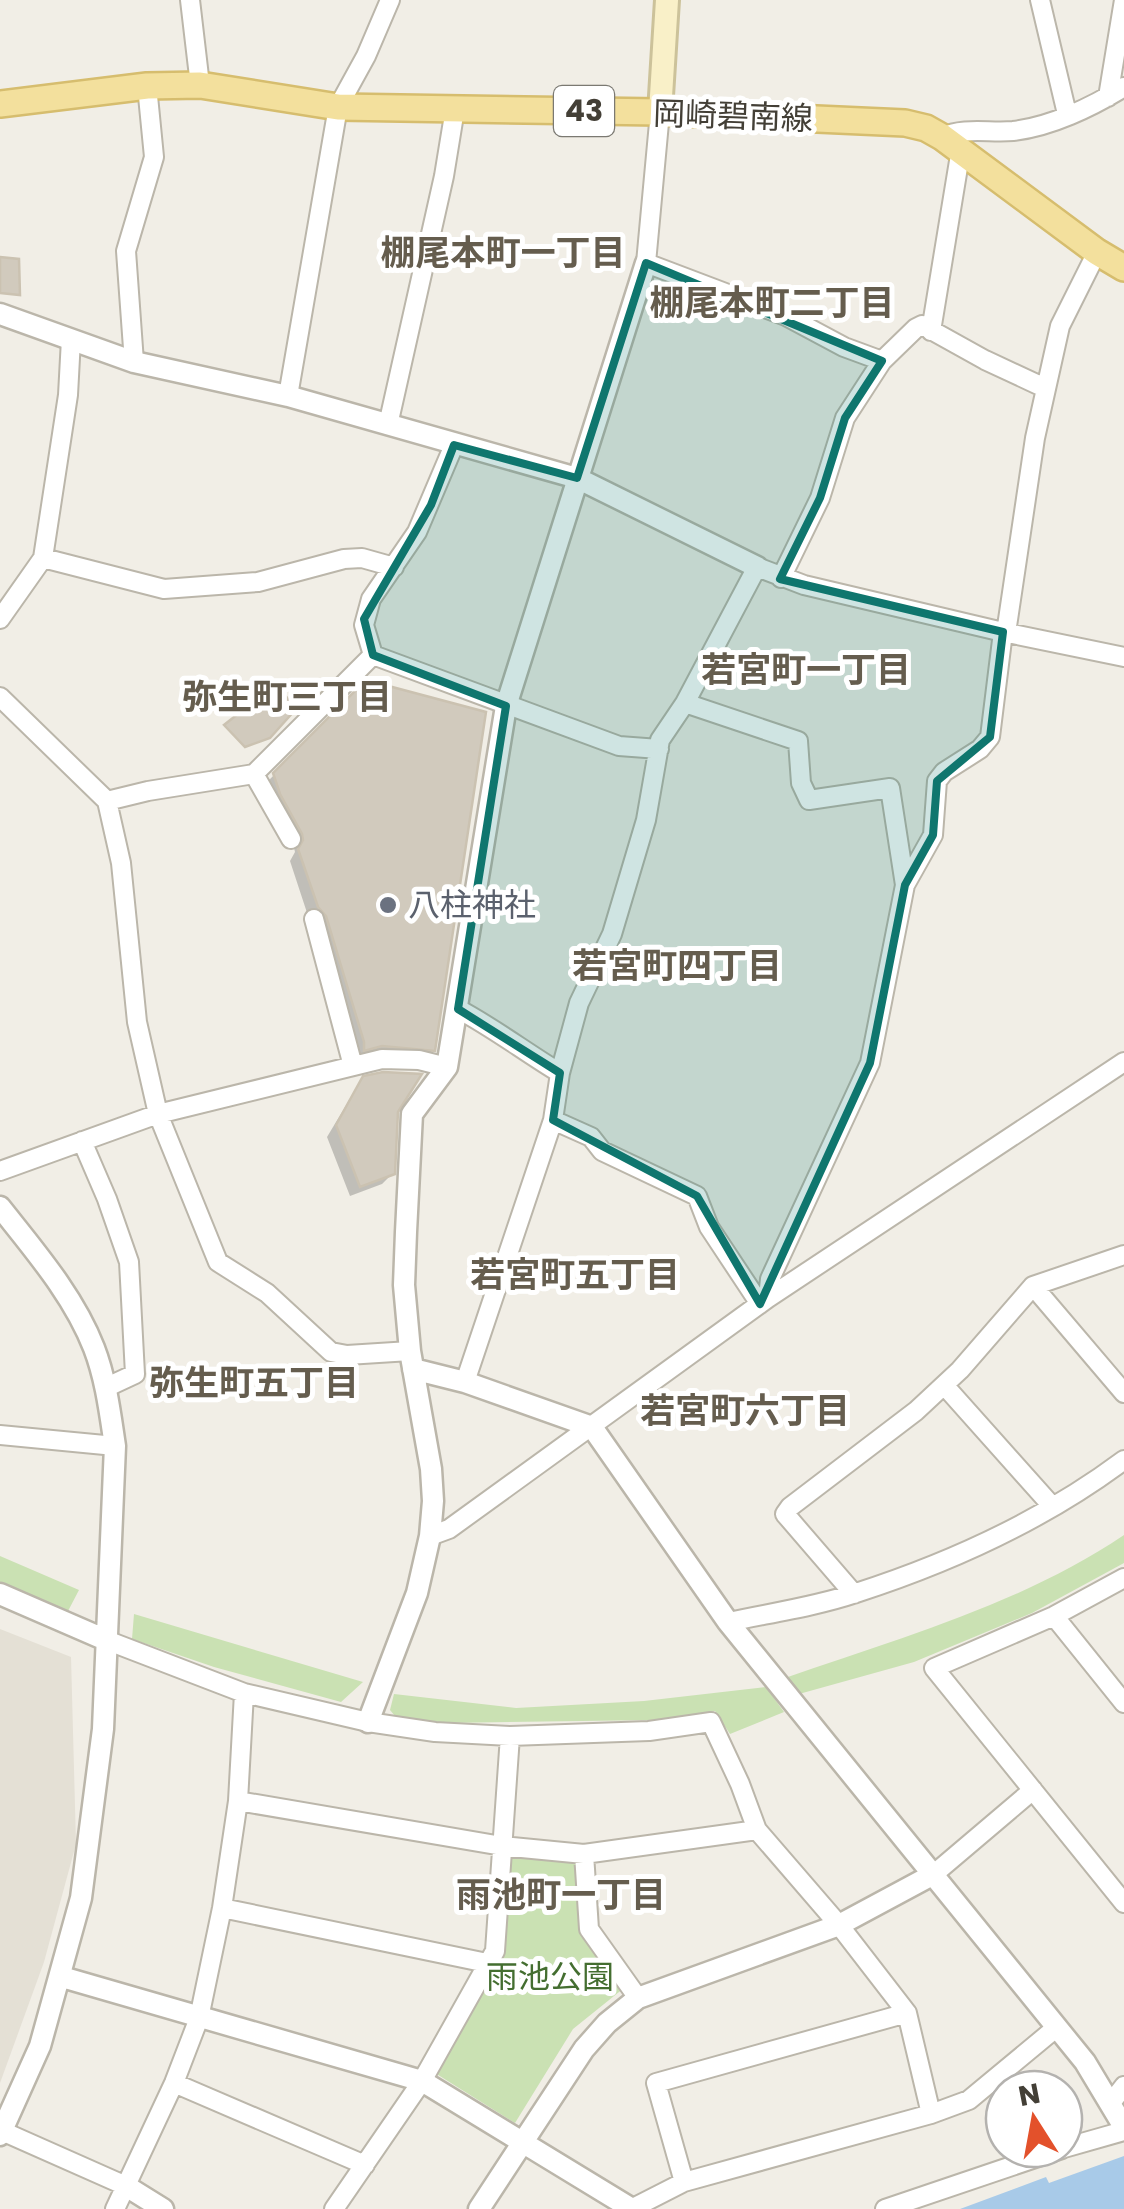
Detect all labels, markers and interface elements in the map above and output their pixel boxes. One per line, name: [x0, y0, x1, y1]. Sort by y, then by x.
road number: 43: [554, 86, 614, 136]
street label: 岡崎碧南線: [652, 90, 814, 141]
district label: 棚尾本町一丁目: [380, 228, 626, 277]
district label: 棚尾本町二丁目: [649, 278, 895, 327]
district label: 若宮町一丁目: [701, 645, 911, 694]
district label: 弥生町三丁目: [182, 672, 392, 721]
place label: 八柱神社: [408, 882, 536, 927]
marker: 八柱神社: [377, 894, 399, 916]
district label: 若宮町四丁目: [572, 941, 782, 990]
district label: 若宮町五丁目: [470, 1250, 680, 1299]
district label: 弥生町五丁目: [149, 1358, 359, 1407]
district label: 若宮町六丁目: [640, 1386, 850, 1435]
district label: 雨池町一丁目: [456, 1870, 666, 1919]
park label: 雨池公園: [486, 1954, 614, 1999]
north arrow: [984, 2069, 1084, 2169]
text: N: [1015, 2074, 1043, 2116]

